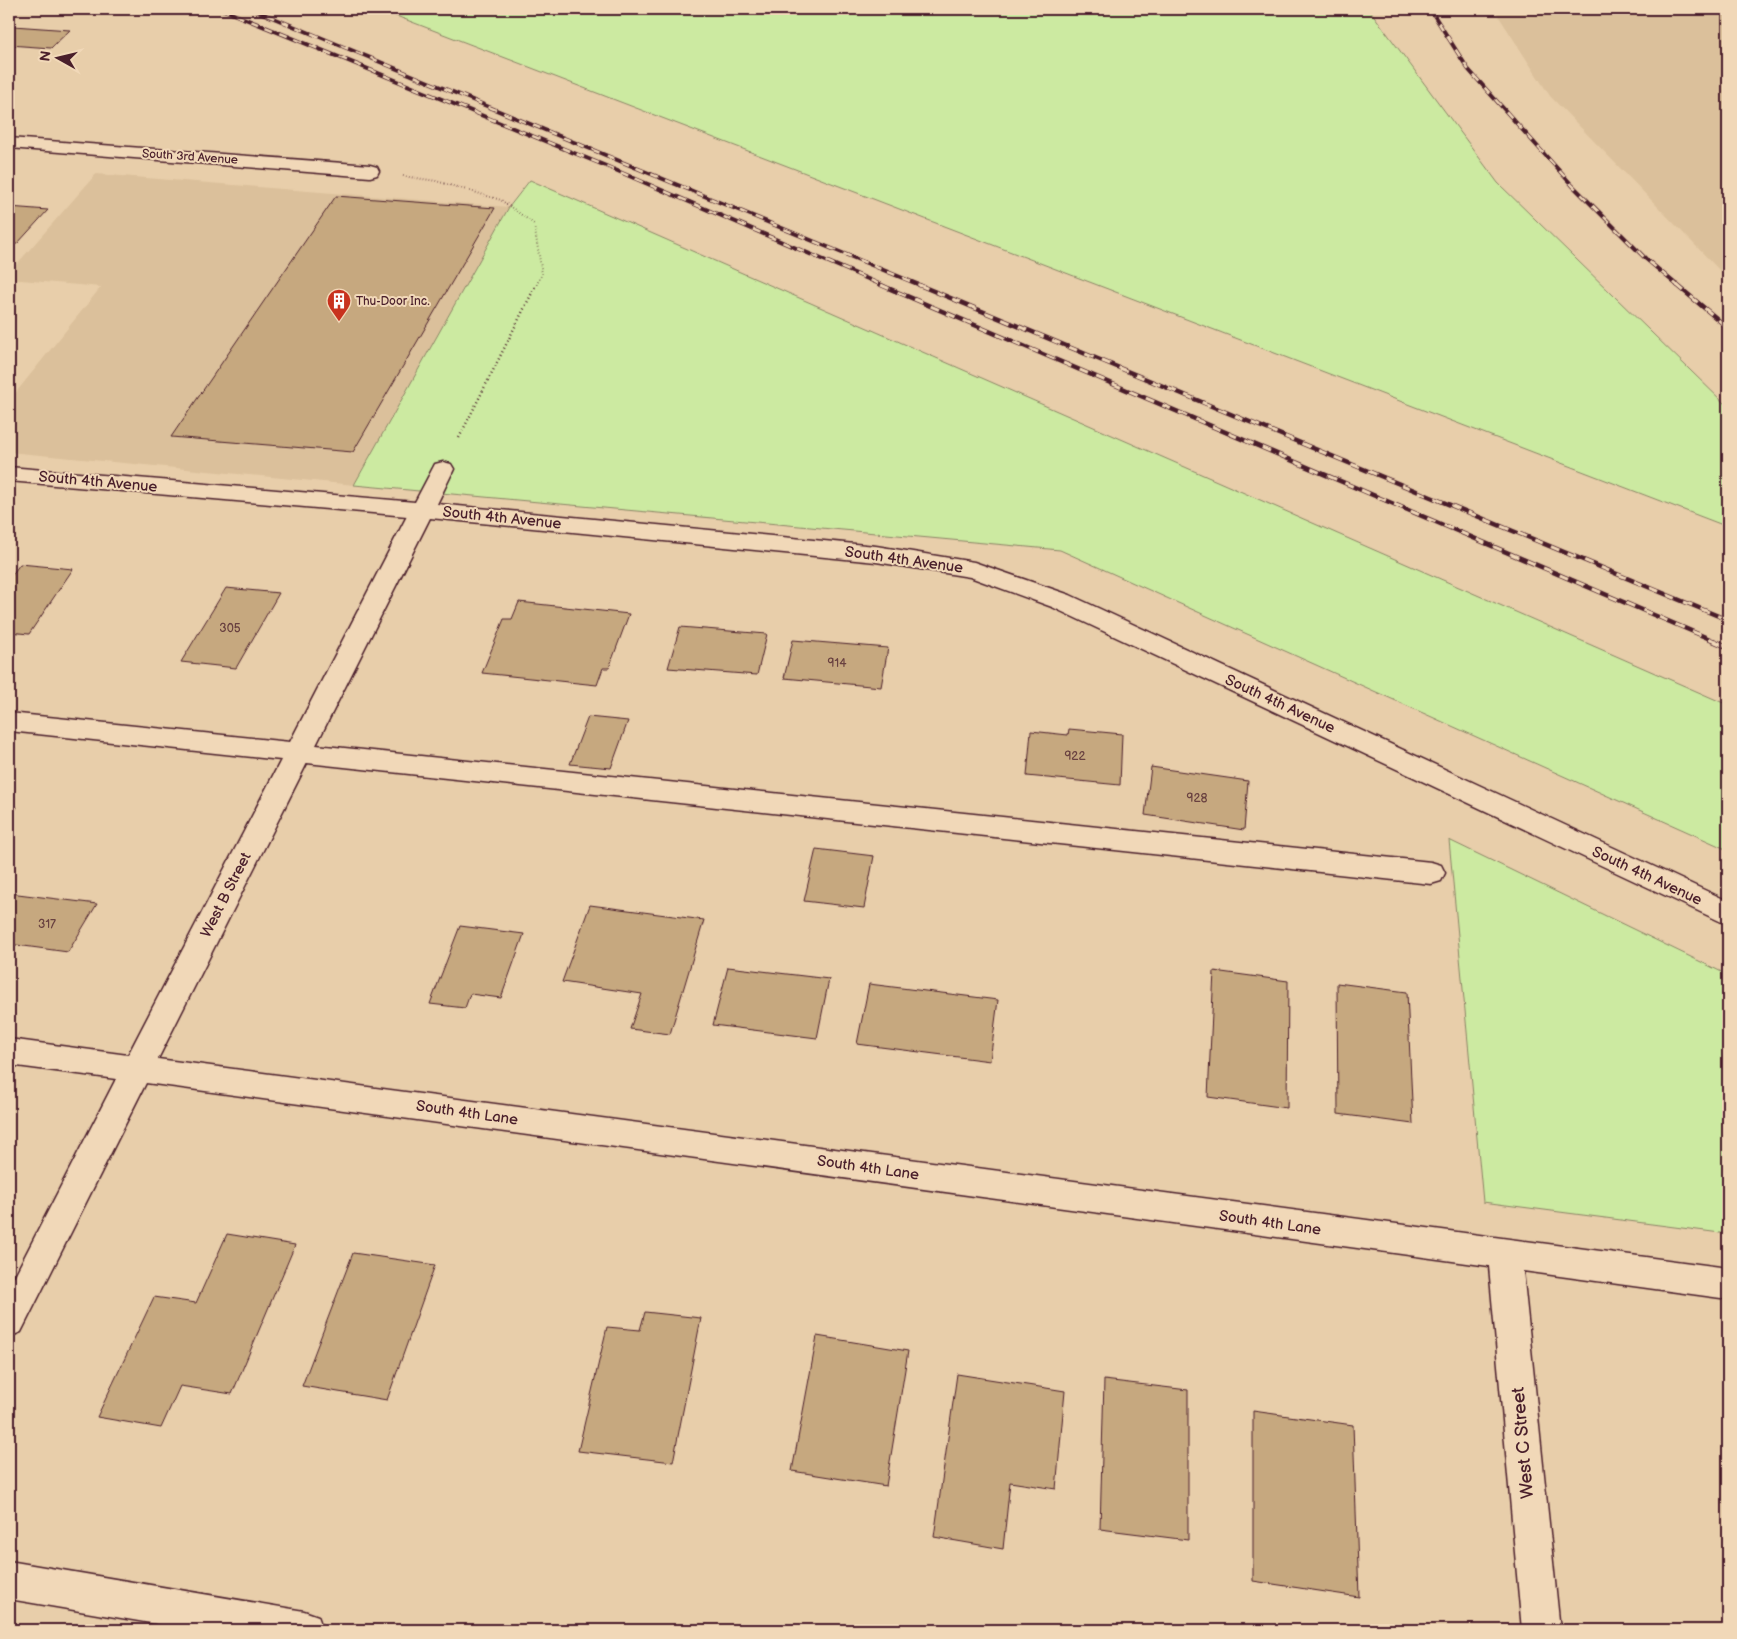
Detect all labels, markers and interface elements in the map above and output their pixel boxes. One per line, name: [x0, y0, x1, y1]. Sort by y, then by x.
north arrow: [32, 32, 82, 82]
text: N: [36, 50, 55, 63]
street label: South 3rd Avenue: [142, 146, 238, 168]
building icon: Thu-Door Inc.: [326, 288, 352, 322]
place label: Thu-Door Inc.: [356, 294, 430, 309]
street label: South 4th Avenue: [38, 467, 158, 497]
street label: South 4th Avenue: [442, 502, 562, 534]
street label: South 4th Avenue: [844, 542, 964, 578]
house number: 305: [219, 621, 241, 636]
house number: 914: [828, 656, 847, 671]
street label: South 4th Avenue: [1222, 670, 1338, 738]
house number: 922: [1064, 749, 1086, 764]
house number: 928: [1186, 791, 1208, 806]
street label: South 4th Avenue: [1589, 842, 1705, 910]
street label: West B Street: [196, 849, 256, 941]
house number: 317: [38, 917, 56, 932]
street label: South 4th Lane: [415, 1096, 519, 1130]
street label: South 4th Lane: [816, 1151, 920, 1185]
street label: South 4th Lane: [1218, 1206, 1322, 1240]
street label: West C Street: [1508, 1386, 1538, 1500]

